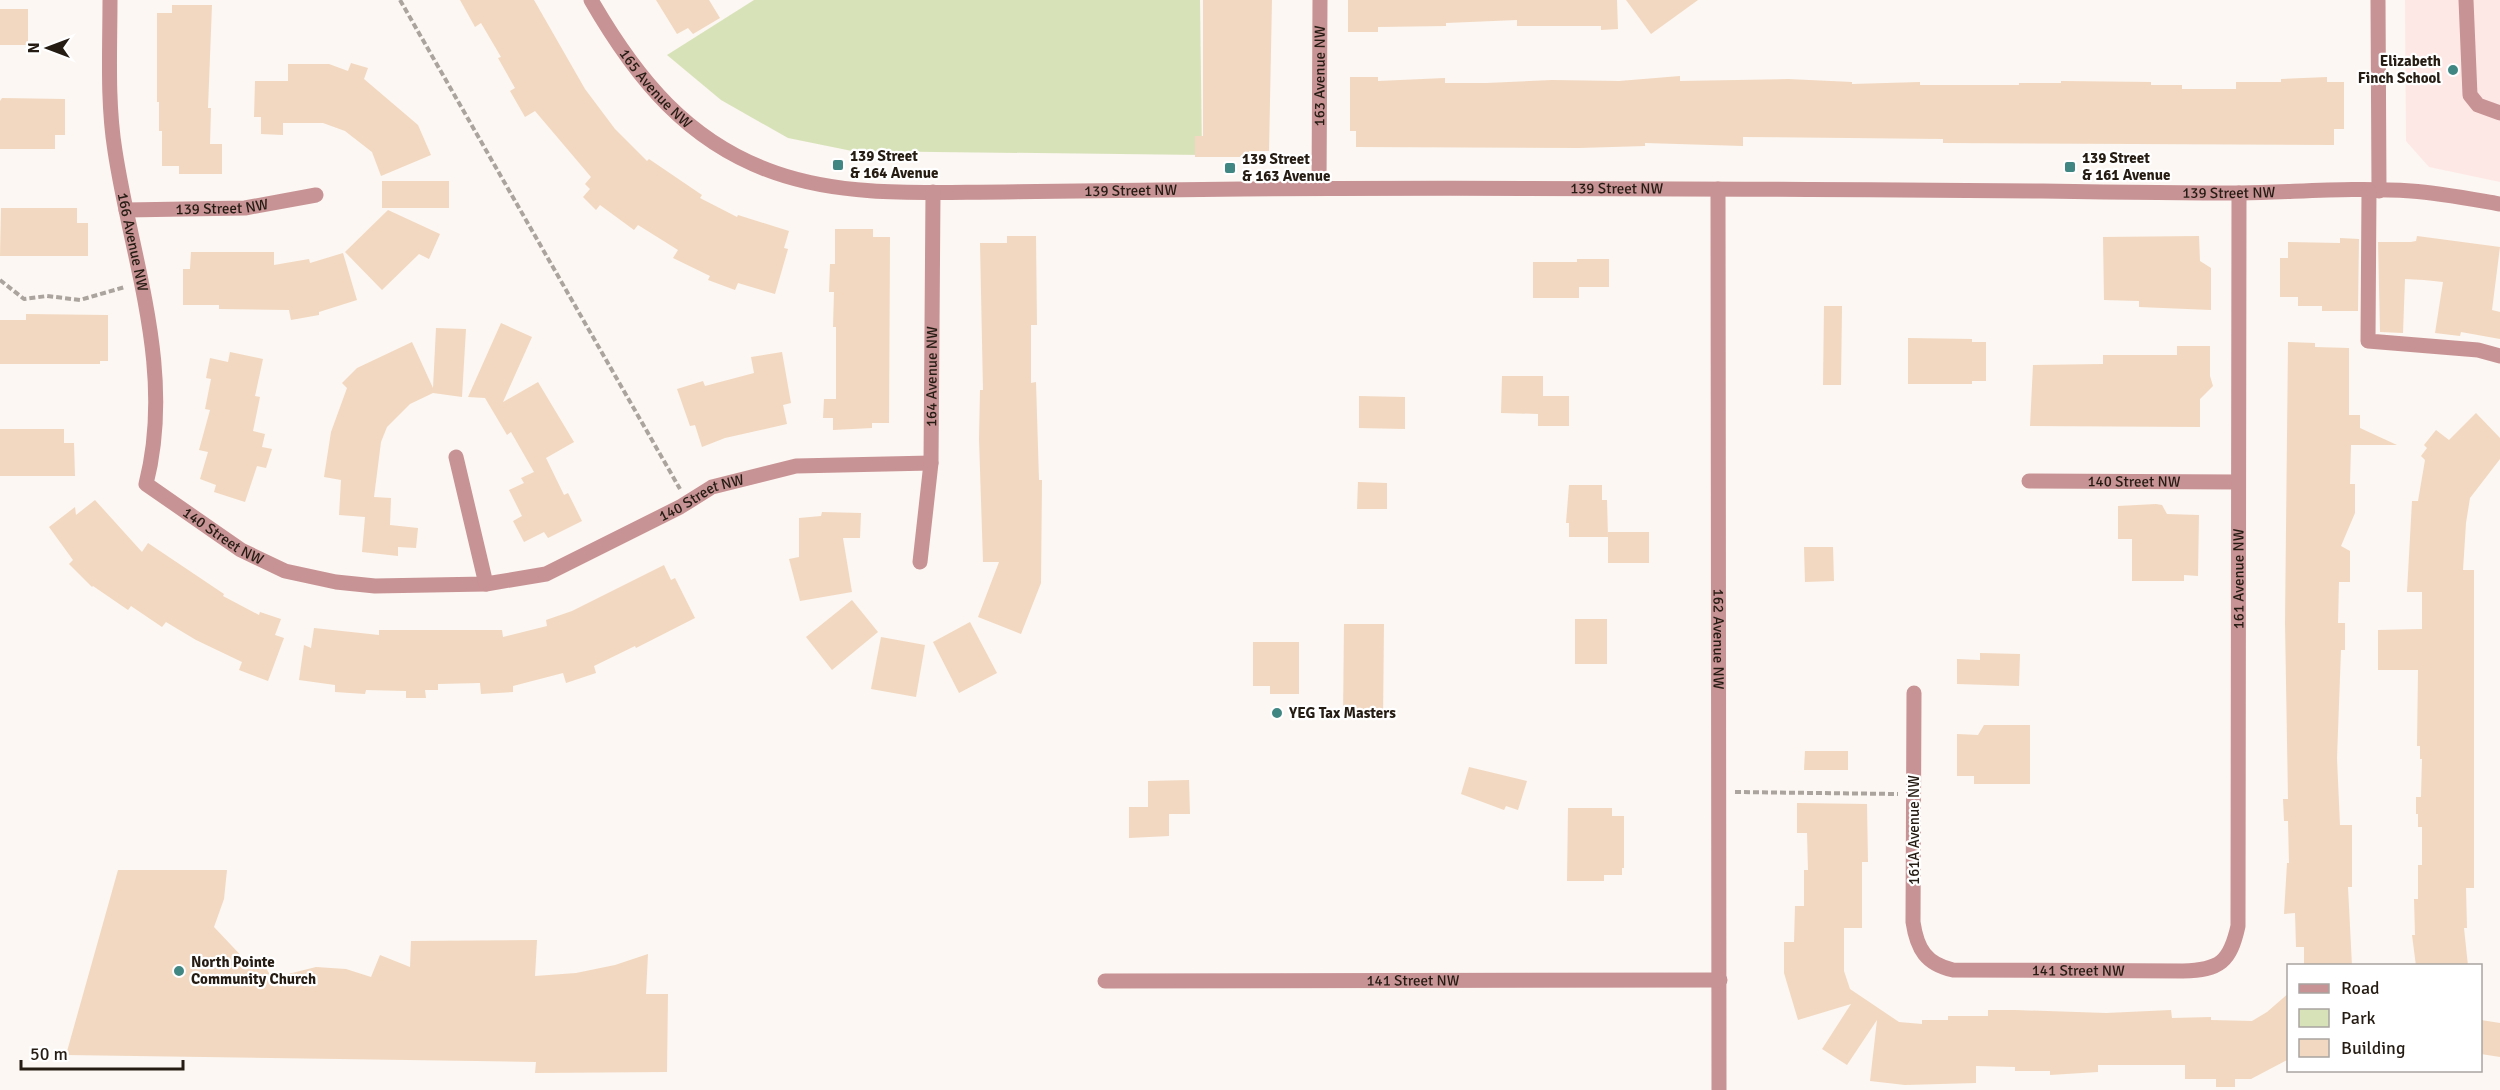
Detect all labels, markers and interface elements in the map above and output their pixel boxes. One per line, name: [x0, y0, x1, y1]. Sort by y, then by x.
north arrow: [18, 18, 78, 78]
street label: 163 Avenue NW: [1310, 25, 1329, 126]
text: N: [24, 42, 44, 54]
street label: 165 Avenue NW: [615, 45, 696, 132]
place label: Elizabeth Finch School: [2358, 52, 2441, 87]
marker: Elizabeth Finch School: [2446, 63, 2460, 77]
place label: 139 Street & 164 Avenue: [850, 147, 938, 182]
place label: 139 Street & 161 Avenue: [2082, 149, 2170, 184]
place label: 139 Street & 163 Avenue: [1242, 150, 1330, 185]
marker: 139 Street & 164 Avenue: [831, 158, 845, 172]
marker: 139 Street & 161 Avenue: [2063, 160, 2077, 174]
marker: 139 Street & 163 Avenue: [1223, 161, 1237, 175]
street label: 139 Street NW: [1570, 179, 1664, 198]
street label: 139 Street NW: [1084, 181, 1178, 200]
street label: 139 Street NW: [2182, 183, 2276, 202]
street label: 166 Avenue NW: [114, 191, 152, 293]
street label: 139 Street NW: [175, 195, 270, 218]
street label: 164 Avenue NW: [922, 326, 941, 427]
street label: 140 Street NW: [656, 470, 746, 525]
street label: 140 Street NW: [2087, 472, 2181, 491]
street label: 140 Street NW: [179, 503, 267, 569]
street label: 161 Avenue NW: [2229, 528, 2248, 629]
street label: 162 Avenue NW: [1709, 589, 1728, 690]
place label: YEG Tax Masters: [1288, 704, 1396, 722]
marker: YEG Tax Masters: [1270, 706, 1284, 720]
street label: 161A Avenue NW: [1905, 775, 1923, 885]
place label: North Pointe Community Church: [191, 953, 316, 988]
street label: 141 Street NW: [2032, 961, 2125, 980]
marker: North Pointe Community Church: [172, 964, 186, 978]
legend: [2287, 964, 2482, 1072]
street label: 141 Street NW: [1366, 971, 1460, 990]
text: Road: [2341, 977, 2380, 999]
text: Park: [2341, 1007, 2376, 1029]
scale bar: [21, 1033, 183, 1071]
text: Building: [2341, 1037, 2405, 1059]
text: 50 m: [30, 1043, 68, 1065]

